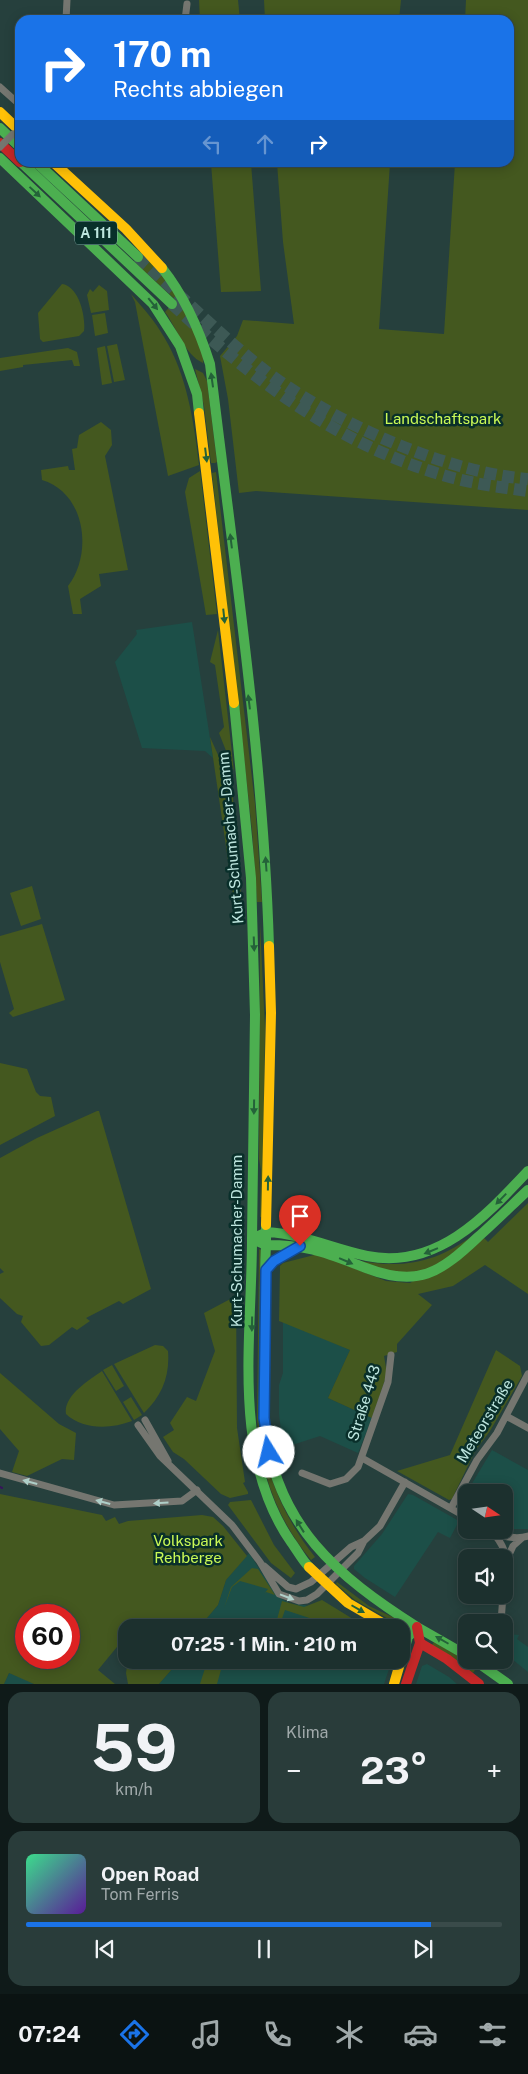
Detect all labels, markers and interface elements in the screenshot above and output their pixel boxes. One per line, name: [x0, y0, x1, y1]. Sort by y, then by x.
text: 170 m: [113, 34, 211, 75]
icon: right: [30, 35, 95, 100]
text: Rechts abbiegen: [113, 76, 284, 102]
icon: left: [198, 130, 226, 158]
icon: ahead: [251, 130, 279, 158]
icon: right: [304, 130, 332, 158]
one-way arrow: [29, 186, 41, 198]
road number: A 111: [75, 222, 117, 244]
one-way arrow: [147, 297, 158, 310]
one-way arrow: [208, 371, 216, 387]
park label: Landschaftspark: [385, 410, 501, 427]
one-way arrow: [202, 447, 210, 463]
one-way arrow: [227, 533, 235, 549]
one-way arrow: [220, 608, 228, 624]
one-way arrow: [245, 694, 253, 710]
street label: Kurt-Schumacher-Damm: [215, 751, 246, 925]
one-way arrow: [261, 856, 269, 872]
one-way arrow: [250, 937, 258, 953]
one-way arrow: [250, 1099, 258, 1115]
street label: Kurt-Schumacher-Damm: [228, 1155, 245, 1327]
one-way arrow: [264, 1175, 272, 1191]
one-way arrow: [495, 1193, 507, 1205]
pin: [279, 1195, 321, 1246]
icon: arrive: [286, 1202, 314, 1230]
one-way arrow: [424, 1248, 438, 1256]
one-way arrow: [339, 1257, 354, 1265]
one-way arrow: [248, 1316, 256, 1332]
street label: Straße 443: [344, 1363, 383, 1443]
street label: Meteorstraße: [453, 1376, 516, 1466]
position arrow: [242, 1425, 294, 1477]
one-way arrow: [22, 1477, 37, 1485]
north arrow: [458, 1484, 512, 1539]
map controls: [458, 1484, 513, 1669]
one-way arrow: [95, 1497, 110, 1505]
one-way arrow: [152, 1499, 168, 1507]
one-way arrow: [295, 1520, 304, 1533]
park label: Volkspark Rehberge: [153, 1532, 223, 1566]
button: sound: [458, 1549, 513, 1604]
one-way arrow: [280, 1593, 295, 1601]
speed limit sign: 60: [15, 1604, 80, 1669]
one-way arrow: [351, 1604, 364, 1613]
button: search: [458, 1614, 513, 1669]
text: 07:25 · 1 Min. · 210 m: [171, 1633, 357, 1655]
one-way arrow: [435, 1636, 449, 1645]
text: 59: [91, 1709, 177, 1786]
text: Klima: [286, 1723, 328, 1742]
text: 23°: [360, 1748, 428, 1793]
text: −: [286, 1754, 302, 1787]
text: +: [486, 1754, 502, 1787]
text: km/h: [115, 1780, 153, 1799]
text: Open Road: [101, 1863, 199, 1885]
text: Tom Ferris: [101, 1885, 179, 1904]
icon: previous: [91, 1935, 119, 1963]
icon: pause: [250, 1935, 278, 1963]
icon: next: [409, 1935, 437, 1963]
icon: directions: [117, 2017, 152, 2052]
icon: music: [189, 2017, 224, 2052]
icon: phone: [260, 2017, 295, 2052]
icon: climate: [332, 2017, 367, 2052]
icon: car: [403, 2017, 438, 2052]
icon: filters: [475, 2017, 510, 2052]
text: 07:24: [18, 2021, 81, 2047]

